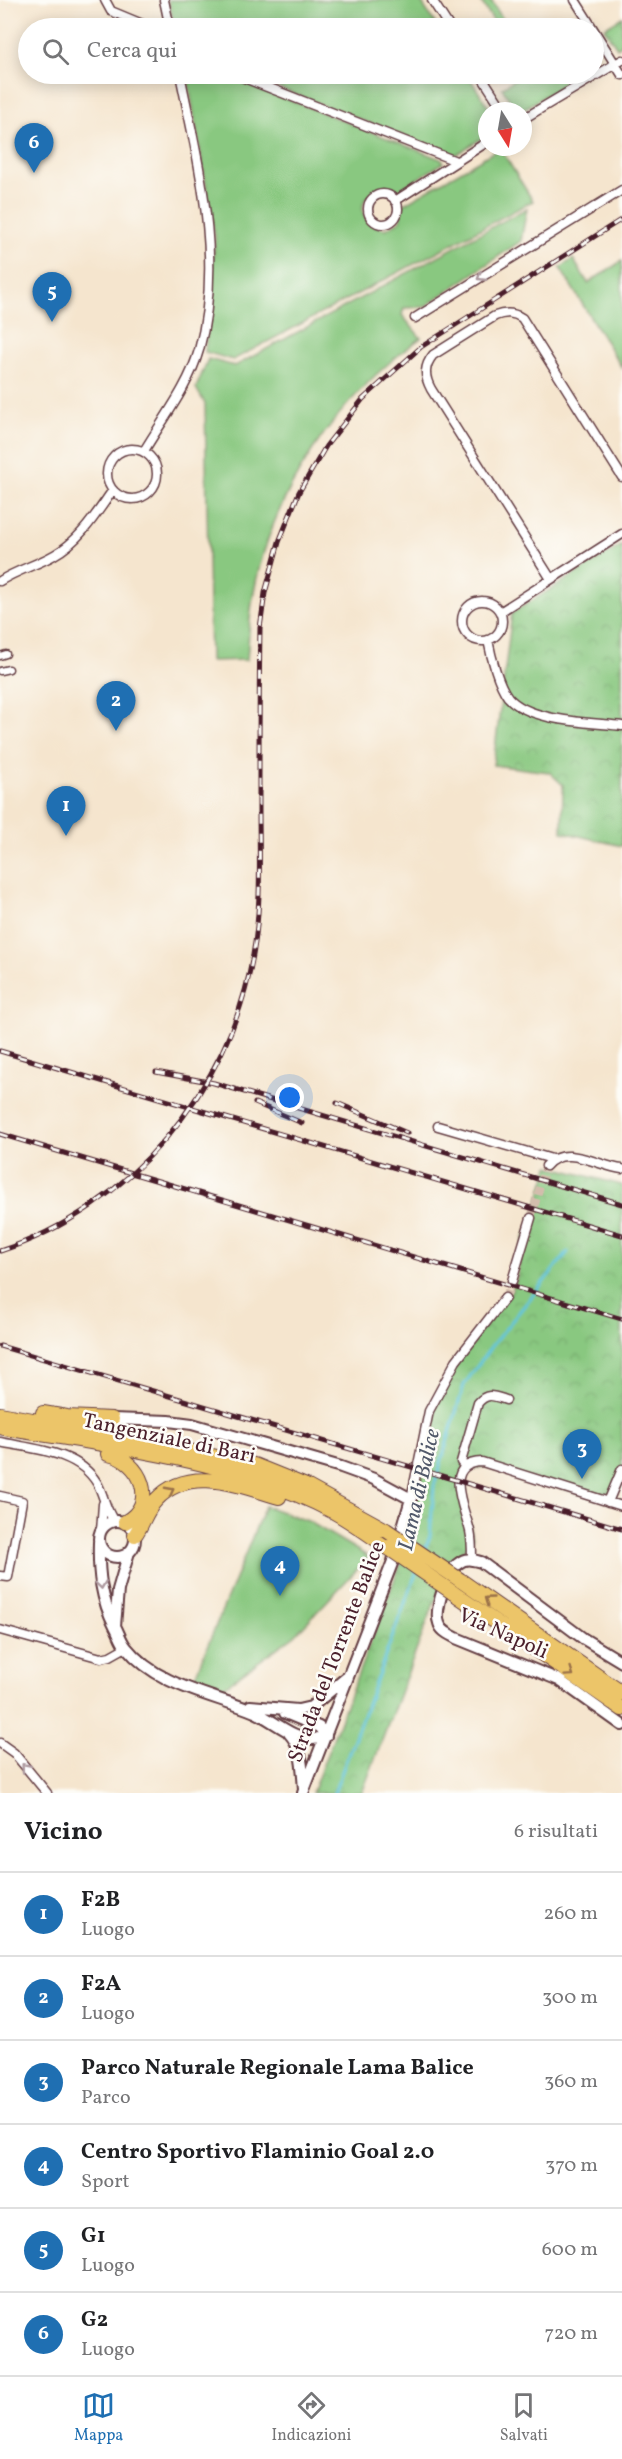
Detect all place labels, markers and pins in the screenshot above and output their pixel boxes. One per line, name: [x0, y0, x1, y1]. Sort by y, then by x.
pin: 6: [15, 124, 54, 173]
pin: 5: [32, 272, 72, 322]
pin: 2: [96, 682, 136, 731]
pin: 1: [46, 786, 86, 836]
pin: 3: [562, 1430, 602, 1479]
pin: 4: [260, 1546, 300, 1596]

